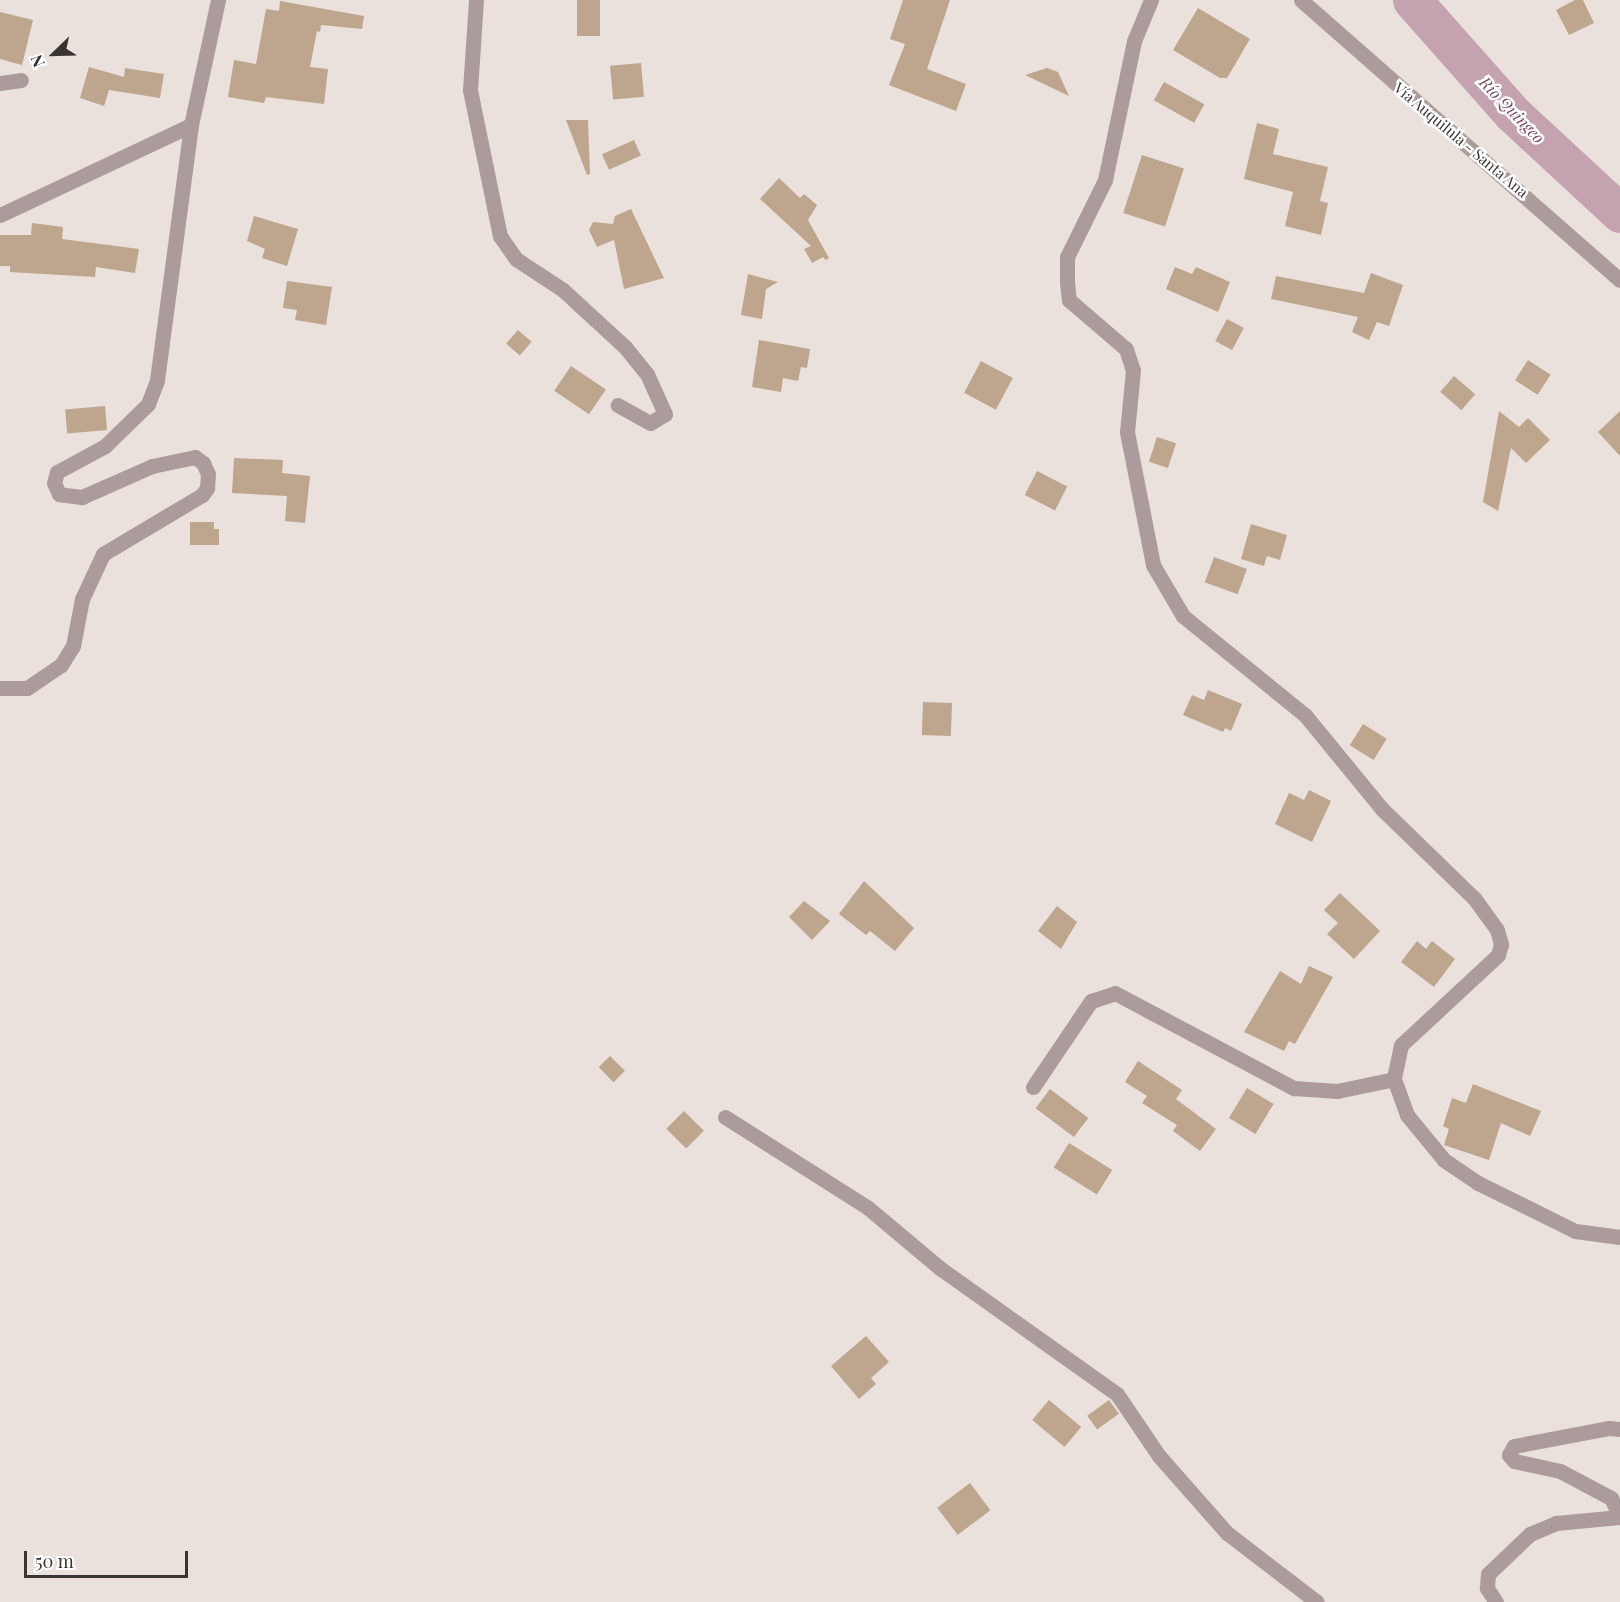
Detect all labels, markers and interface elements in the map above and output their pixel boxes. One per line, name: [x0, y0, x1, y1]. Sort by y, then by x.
north arrow: [24, 24, 84, 84]
text: N: [25, 52, 49, 71]
water label: Río Quingeo: [1476, 73, 1548, 147]
street label: Vía Auquilula - Santa Ana: [1390, 78, 1532, 202]
scale bar: [27, 1539, 190, 1577]
text: 50 m: [35, 1549, 74, 1573]

